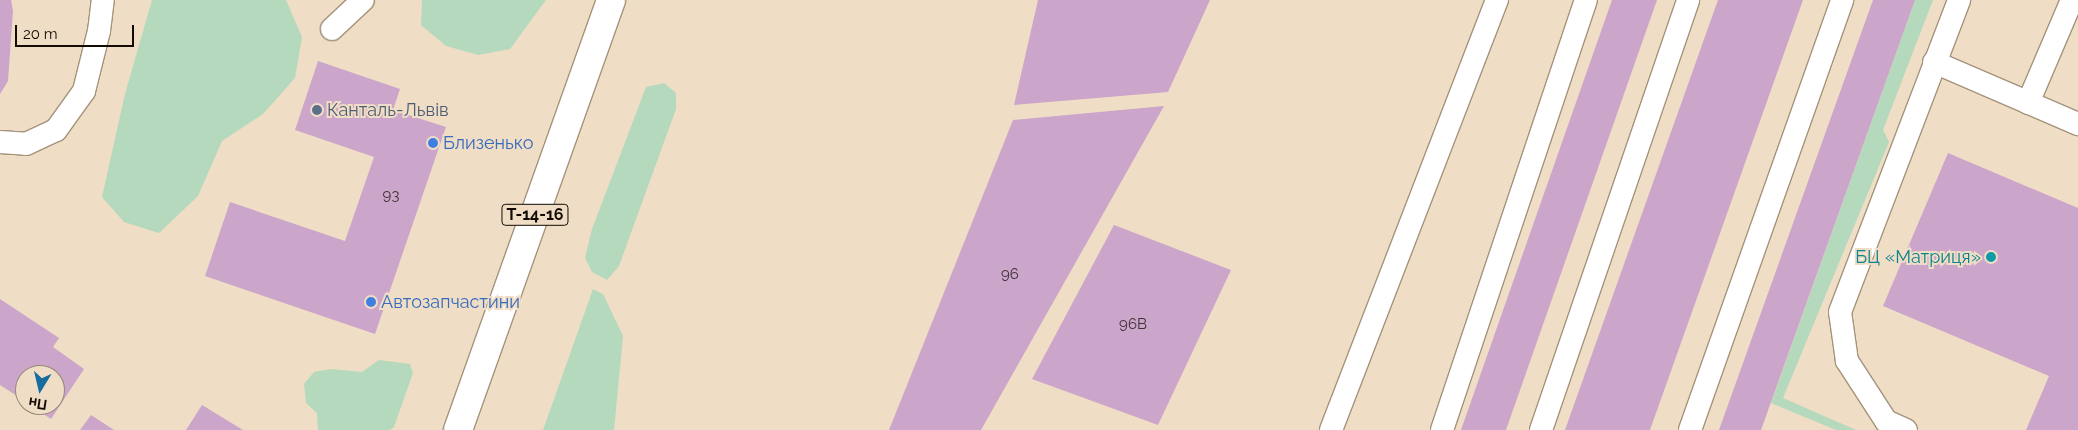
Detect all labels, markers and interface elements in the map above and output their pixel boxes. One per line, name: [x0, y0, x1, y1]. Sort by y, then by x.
scale bar: [18, 15, 136, 47]
text: 20 m: [23, 25, 58, 43]
place label: Канталь-Львів: [327, 99, 449, 121]
marker: Канталь-Львів: [311, 104, 323, 116]
place label: Близенько: [443, 132, 533, 154]
marker: Близенько: [427, 137, 439, 149]
house number: 93: [383, 187, 399, 205]
road number: Т-14-16: [501, 202, 569, 228]
place label: БЦ «Матриця»: [1855, 246, 1981, 268]
marker: БЦ «Матриця»: [1985, 251, 1997, 263]
house number: 96: [1001, 266, 1019, 284]
place label: Автозапчастини: [381, 291, 520, 313]
marker: Автозапчастини: [365, 296, 377, 308]
house number: 96В: [1119, 316, 1147, 334]
north arrow: [15, 365, 65, 415]
text: Пн: [27, 394, 48, 413]

